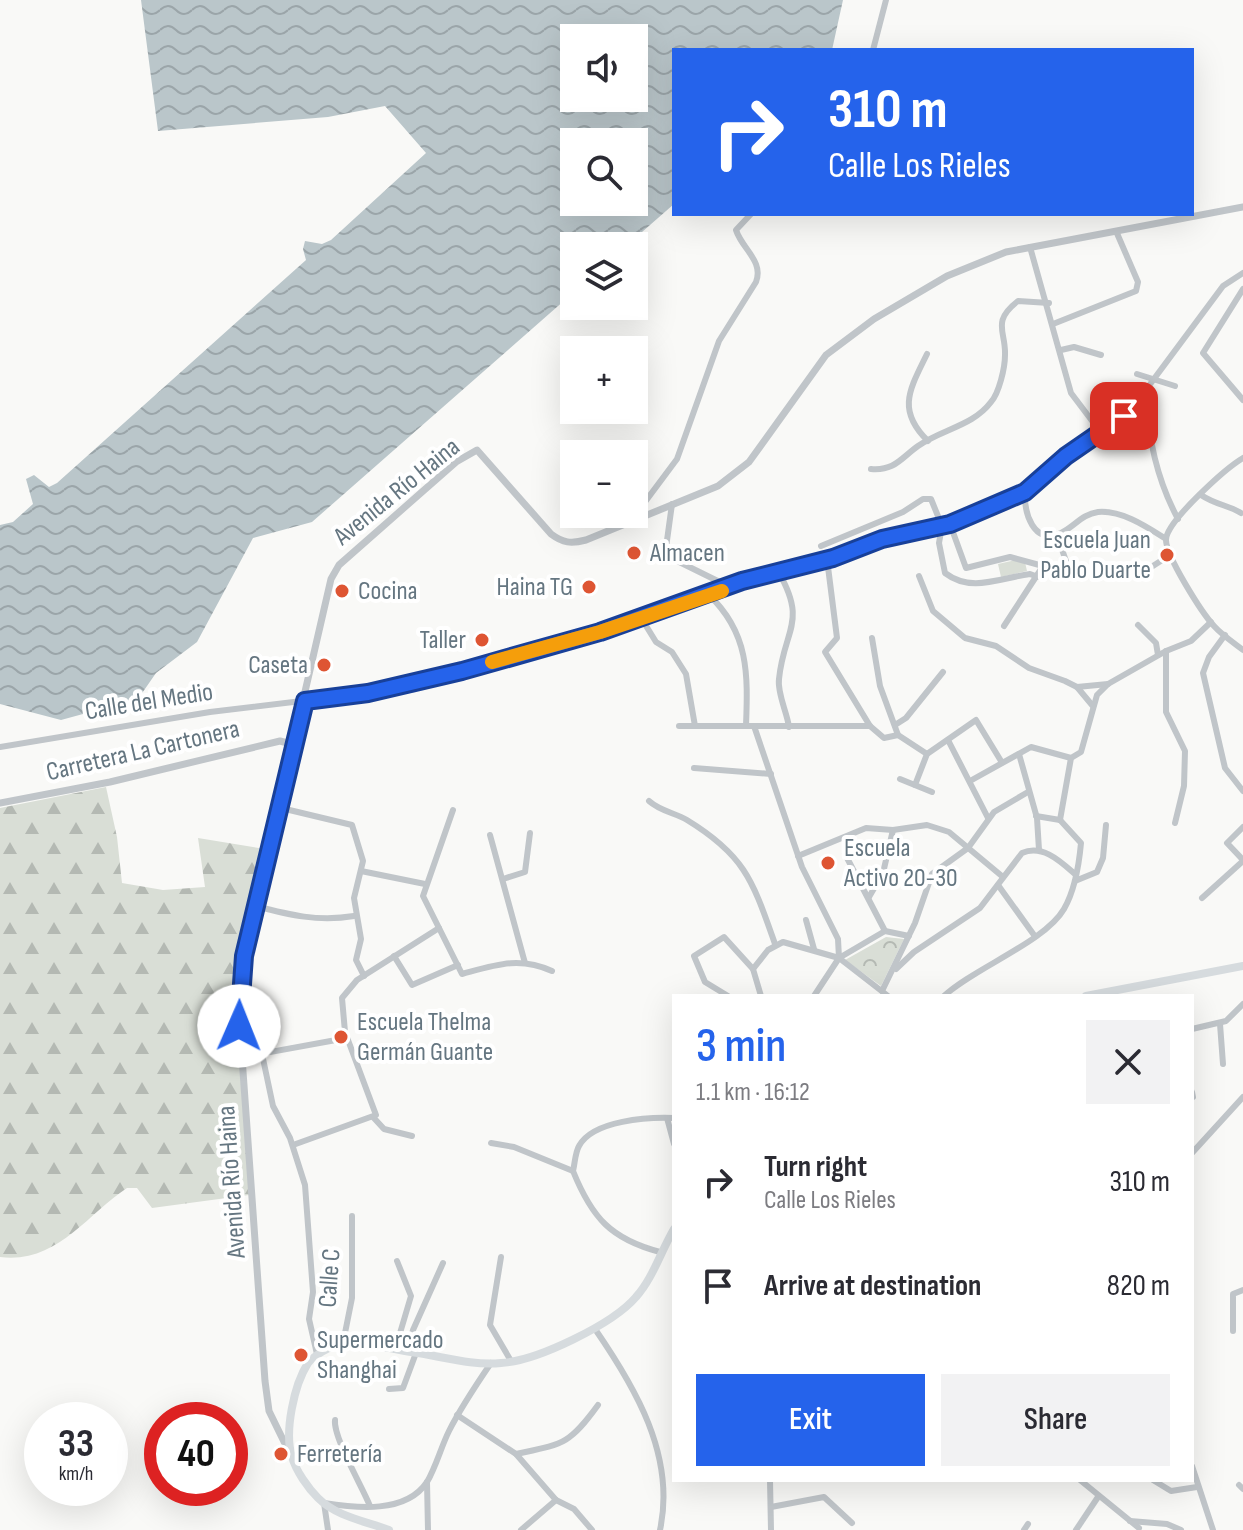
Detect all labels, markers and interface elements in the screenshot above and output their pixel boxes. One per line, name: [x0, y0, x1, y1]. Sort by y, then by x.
map controls: [560, 24, 648, 528]
button: sound: [560, 24, 648, 112]
text: 310 m: [828, 77, 948, 144]
icon: right: [696, 80, 800, 184]
button: search: [560, 128, 648, 216]
text: Calle Los Rieles: [828, 145, 1011, 188]
button: layers: [560, 232, 648, 320]
button: +: [560, 336, 648, 424]
pin: [1090, 382, 1158, 450]
icon: arrive: [1102, 394, 1146, 438]
street label: Avenida Río Haina: [327, 432, 466, 553]
button: −: [560, 440, 648, 528]
place label: Escuela Juan Pablo Duarte: [1040, 525, 1151, 586]
place label: Almacen: [649, 538, 725, 569]
marker: Almacen: [625, 544, 643, 562]
marker: Escuela Juan Pablo Duarte: [1158, 546, 1176, 564]
place label: Haina TG: [497, 572, 573, 603]
place label: Cocina: [358, 576, 418, 607]
marker: Haina TG: [580, 578, 598, 596]
marker: Cocina: [333, 582, 351, 600]
place label: Taller: [420, 625, 467, 656]
marker: Taller: [473, 631, 491, 649]
place label: Caseta: [248, 650, 308, 681]
marker: Caseta: [315, 656, 333, 674]
street label: Calle del Medio: [83, 677, 215, 727]
street label: Carretera La Cartonera: [43, 714, 243, 788]
place label: Escuela Activo 20-30: [843, 833, 958, 894]
marker: Escuela Activo 20-30: [819, 854, 837, 872]
position arrow: [197, 984, 281, 1068]
place label: Escuela Thelma Germán Guante: [357, 1007, 493, 1068]
text: 3 min: [696, 1018, 786, 1075]
button: close: [1086, 1020, 1170, 1104]
marker: Escuela Thelma Germán Guante: [332, 1028, 350, 1046]
text: 1.1 km · 16:12: [696, 1077, 810, 1108]
street label: Avenida Río Haina: [211, 1105, 253, 1260]
text: Turn right: [764, 1149, 867, 1185]
icon: right: [696, 1160, 740, 1204]
text: 310 m: [1110, 1164, 1170, 1200]
text: Calle Los Rieles: [764, 1185, 896, 1216]
street label: Calle C: [312, 1247, 348, 1309]
icon: arrive: [696, 1264, 740, 1308]
text: Arrive at destination: [764, 1268, 981, 1304]
text: 820 m: [1107, 1268, 1170, 1304]
place label: Supermercado Shanghai: [317, 1325, 444, 1386]
marker: Supermercado Shanghai: [292, 1346, 310, 1364]
button: Exit: [696, 1374, 925, 1466]
button: Share: [941, 1374, 1170, 1466]
speed limit sign: 40: [144, 1402, 248, 1506]
text: 33: [58, 1420, 94, 1468]
place label: Ferretería: [297, 1439, 382, 1470]
marker: Ferretería: [272, 1445, 290, 1463]
text: km/h: [59, 1462, 93, 1486]

